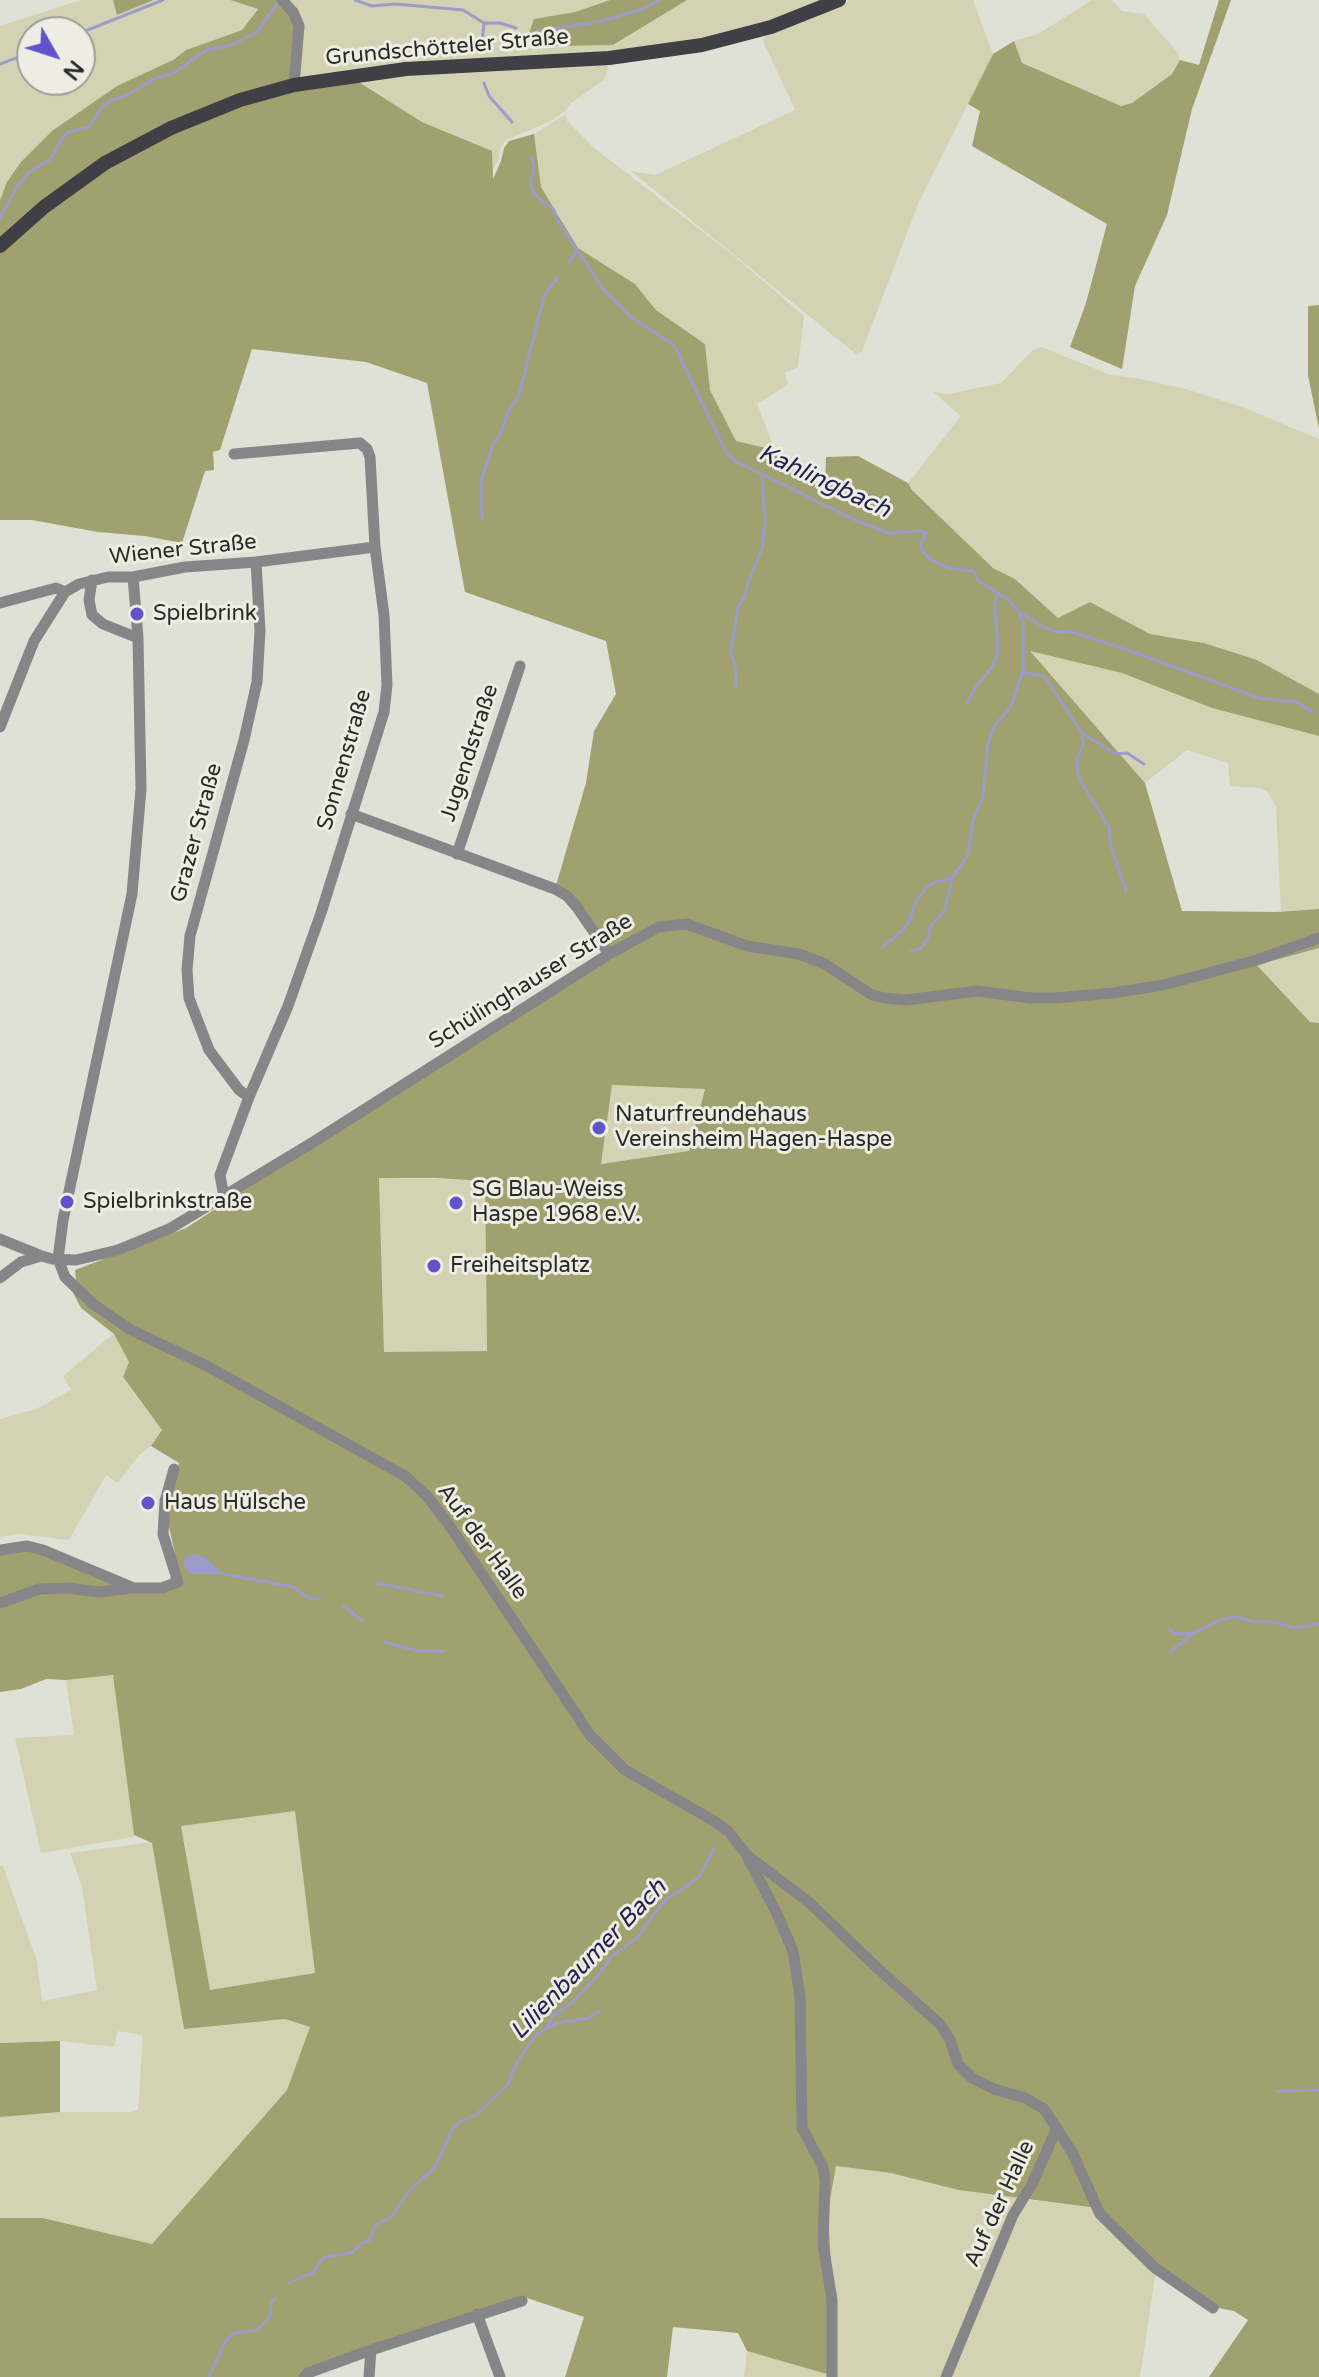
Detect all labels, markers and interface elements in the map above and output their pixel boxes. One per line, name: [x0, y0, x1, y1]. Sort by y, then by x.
north arrow: [16, 16, 96, 96]
street label: Grundschötteler Straße: [324, 24, 570, 72]
text: N: [57, 55, 89, 85]
water label: Kahlingbach: [754, 439, 894, 525]
street label: Wiener Straße: [108, 529, 258, 571]
place label: Spielbrink: [153, 601, 257, 627]
marker: Spielbrink: [128, 605, 146, 623]
street label: Jugendstraße: [435, 681, 505, 825]
street label: Sonnenstraße: [312, 687, 378, 833]
street label: Grazer Straße: [166, 760, 228, 906]
street label: Schülinghauser Straße: [425, 909, 637, 1055]
place label: Naturfreundehaus Vereinsheim Hagen-Haspe: [615, 1102, 892, 1154]
marker: Naturfreundehaus Vereinsheim Hagen-Haspe: [590, 1119, 608, 1137]
place label: SG Blau-Weiss Haspe 1968 e.V.: [472, 1177, 641, 1228]
place label: Spielbrinkstraße: [83, 1189, 252, 1215]
marker: Spielbrinkstraße: [58, 1193, 76, 1211]
marker: SG Blau-Weiss Haspe 1968 e.V.: [447, 1194, 465, 1212]
place label: Freiheitsplatz: [450, 1253, 590, 1279]
marker: Freiheitsplatz: [425, 1257, 443, 1275]
street label: Auf der Halle: [431, 1479, 533, 1605]
place label: Haus Hülsche: [164, 1490, 306, 1516]
marker: Haus Hülsche: [139, 1494, 157, 1512]
water label: Lilienbaumer Bach: [505, 1874, 673, 2046]
street label: Auf der Halle: [959, 2137, 1041, 2271]

